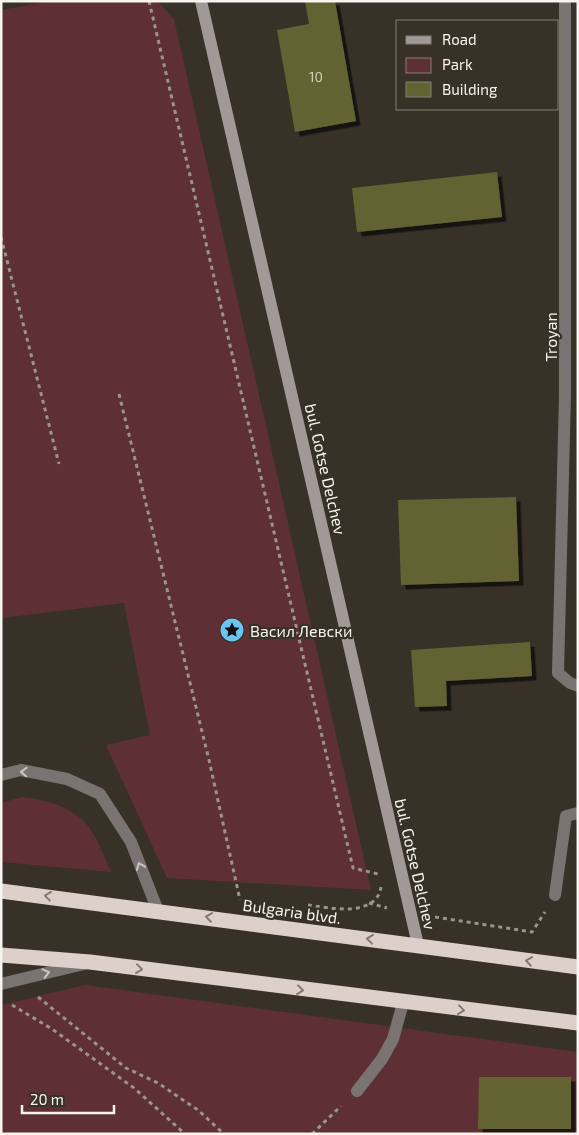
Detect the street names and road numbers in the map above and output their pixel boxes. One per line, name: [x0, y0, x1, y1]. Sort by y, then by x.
street label: Troyan: [541, 312, 560, 362]
street label: bul. Gotse Delchev: [302, 402, 350, 537]
street label: bul. Gotse Delchev: [392, 797, 440, 932]
street label: Bulgaria blvd.: [242, 895, 342, 927]

